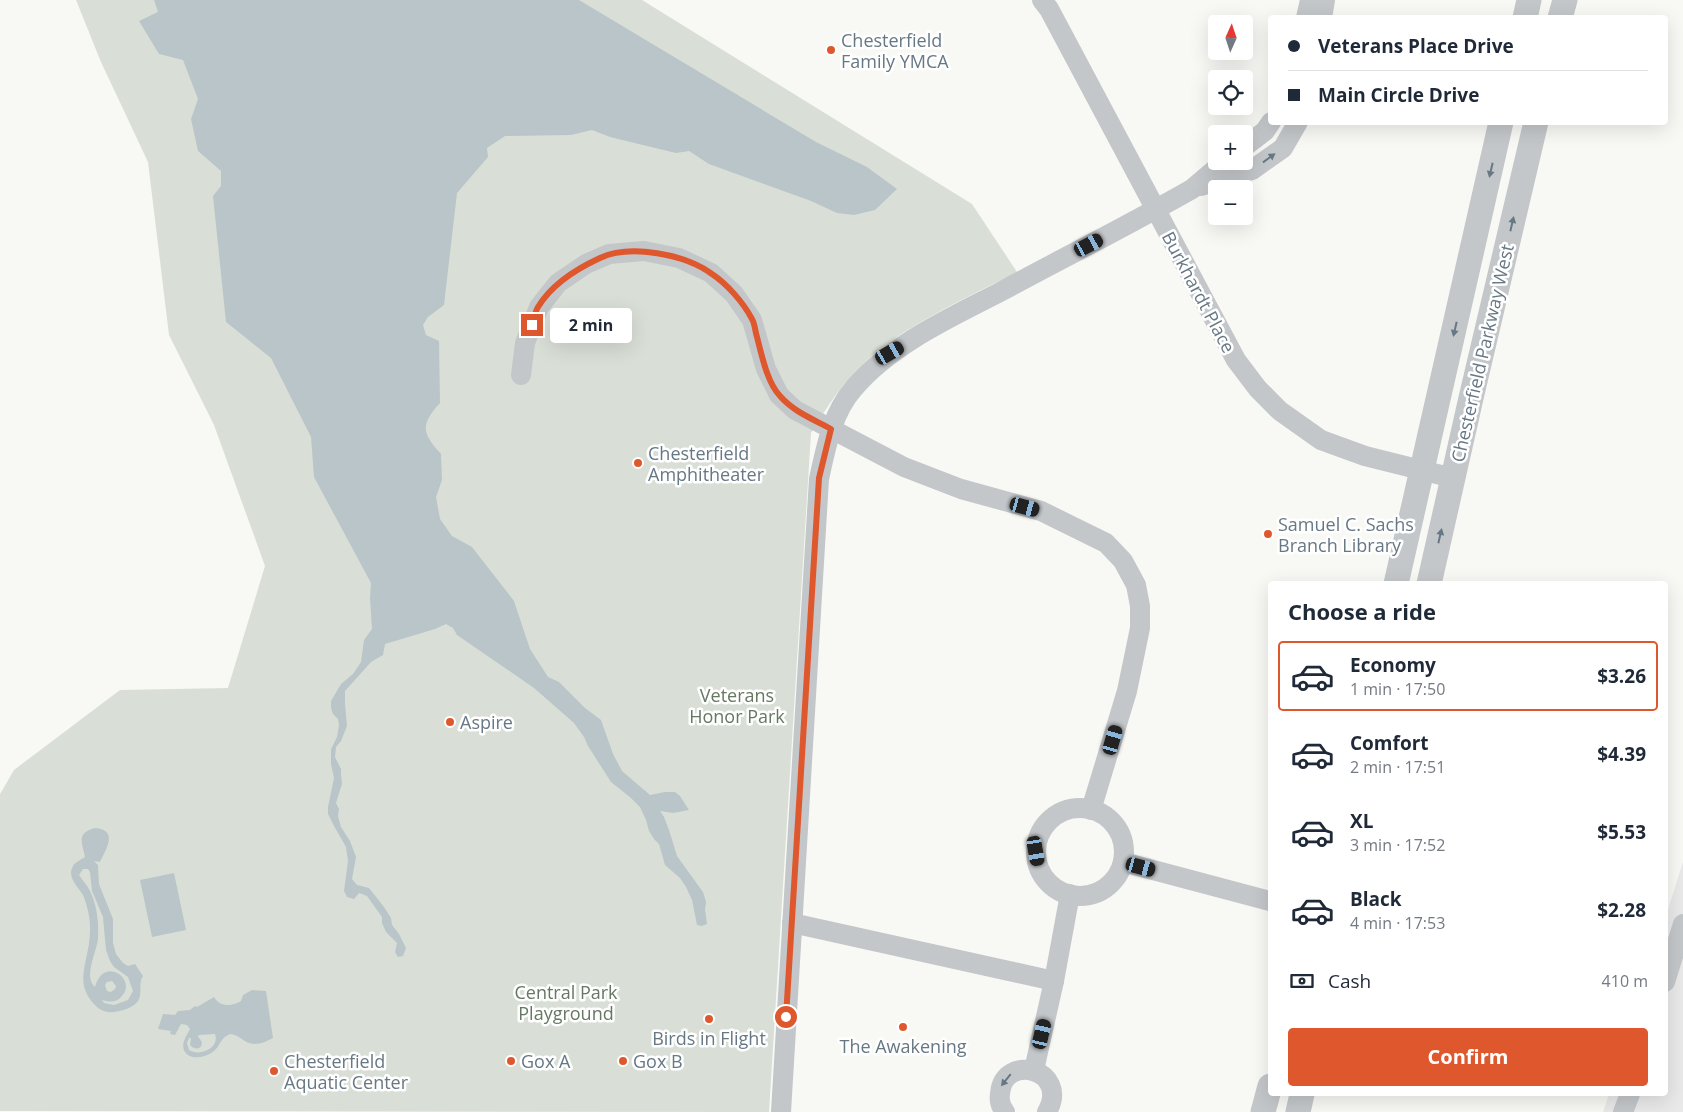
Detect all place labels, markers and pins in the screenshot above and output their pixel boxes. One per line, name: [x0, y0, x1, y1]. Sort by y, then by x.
place label: Chesterfield Family YMCA: [841, 28, 949, 73]
marker: Chesterfield Family YMCA: [825, 44, 837, 56]
place label: Chesterfield Amphitheater: [648, 441, 765, 486]
marker: Chesterfield Amphitheater: [632, 457, 644, 469]
place label: Samuel C. Sachs Branch Library: [1278, 512, 1414, 557]
marker: Samuel C. Sachs Branch Library: [1262, 528, 1274, 540]
place label: Aspire: [460, 710, 513, 734]
marker: Aspire: [444, 716, 456, 728]
marker: Birds in Flight: [703, 1013, 715, 1025]
marker: The Awakening: [897, 1021, 909, 1033]
place label: Birds in Flight: [652, 1026, 766, 1050]
place label: The Awakening: [839, 1034, 967, 1058]
place label: Chesterfield Aquatic Center: [284, 1049, 409, 1094]
place label: Gox A: [521, 1049, 571, 1073]
place label: Gox B: [633, 1049, 683, 1073]
marker: Gox A: [505, 1055, 517, 1067]
marker: Gox B: [617, 1055, 629, 1067]
marker: Chesterfield Aquatic Center: [268, 1065, 280, 1077]

